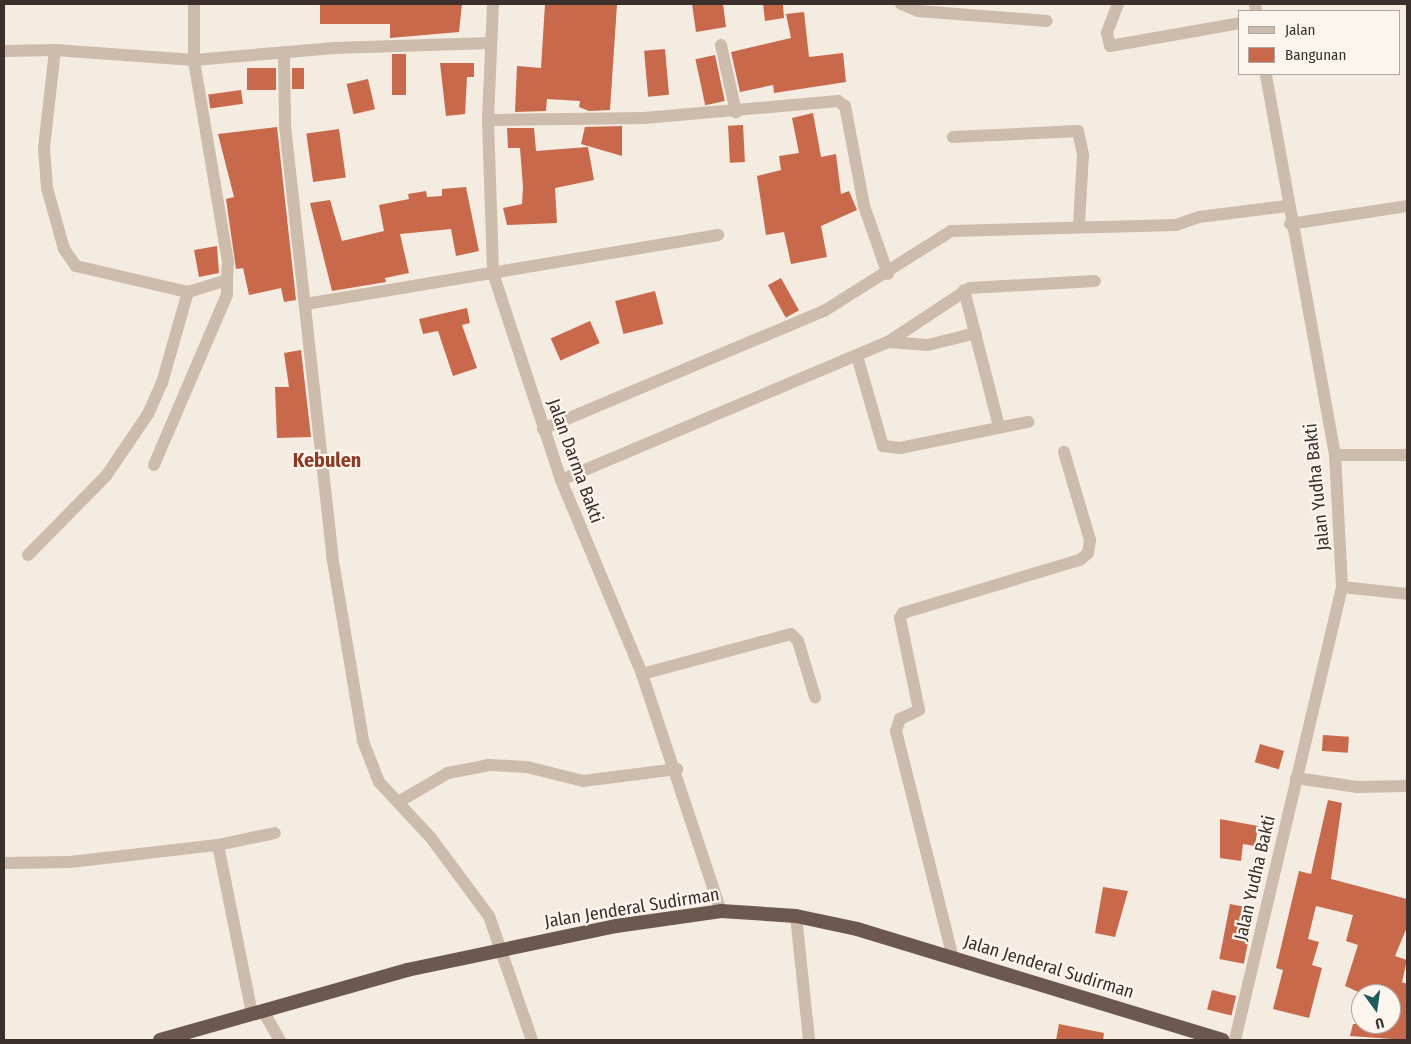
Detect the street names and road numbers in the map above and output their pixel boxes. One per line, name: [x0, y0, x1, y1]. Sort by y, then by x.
street label: Jalan Darma Bakti: [543, 396, 607, 526]
street label: Jalan Yudha Bakti: [1300, 422, 1334, 552]
street label: Jalan Yudha Bakti: [1230, 813, 1280, 943]
street label: Jalan Jenderal Sudirman: [543, 883, 721, 933]
street label: Jalan Jenderal Sudirman: [961, 931, 1137, 1003]

